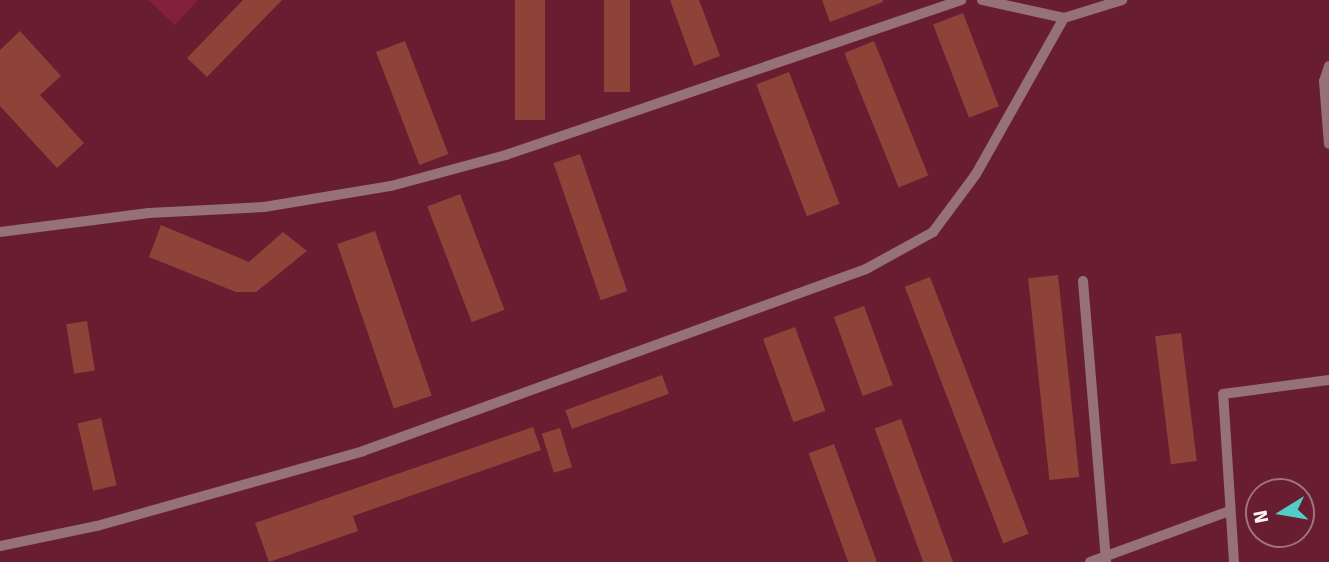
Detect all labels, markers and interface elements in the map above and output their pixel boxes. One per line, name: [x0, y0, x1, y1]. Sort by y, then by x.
north arrow: [1245, 478, 1315, 548]
text: N: [1248, 508, 1273, 525]

